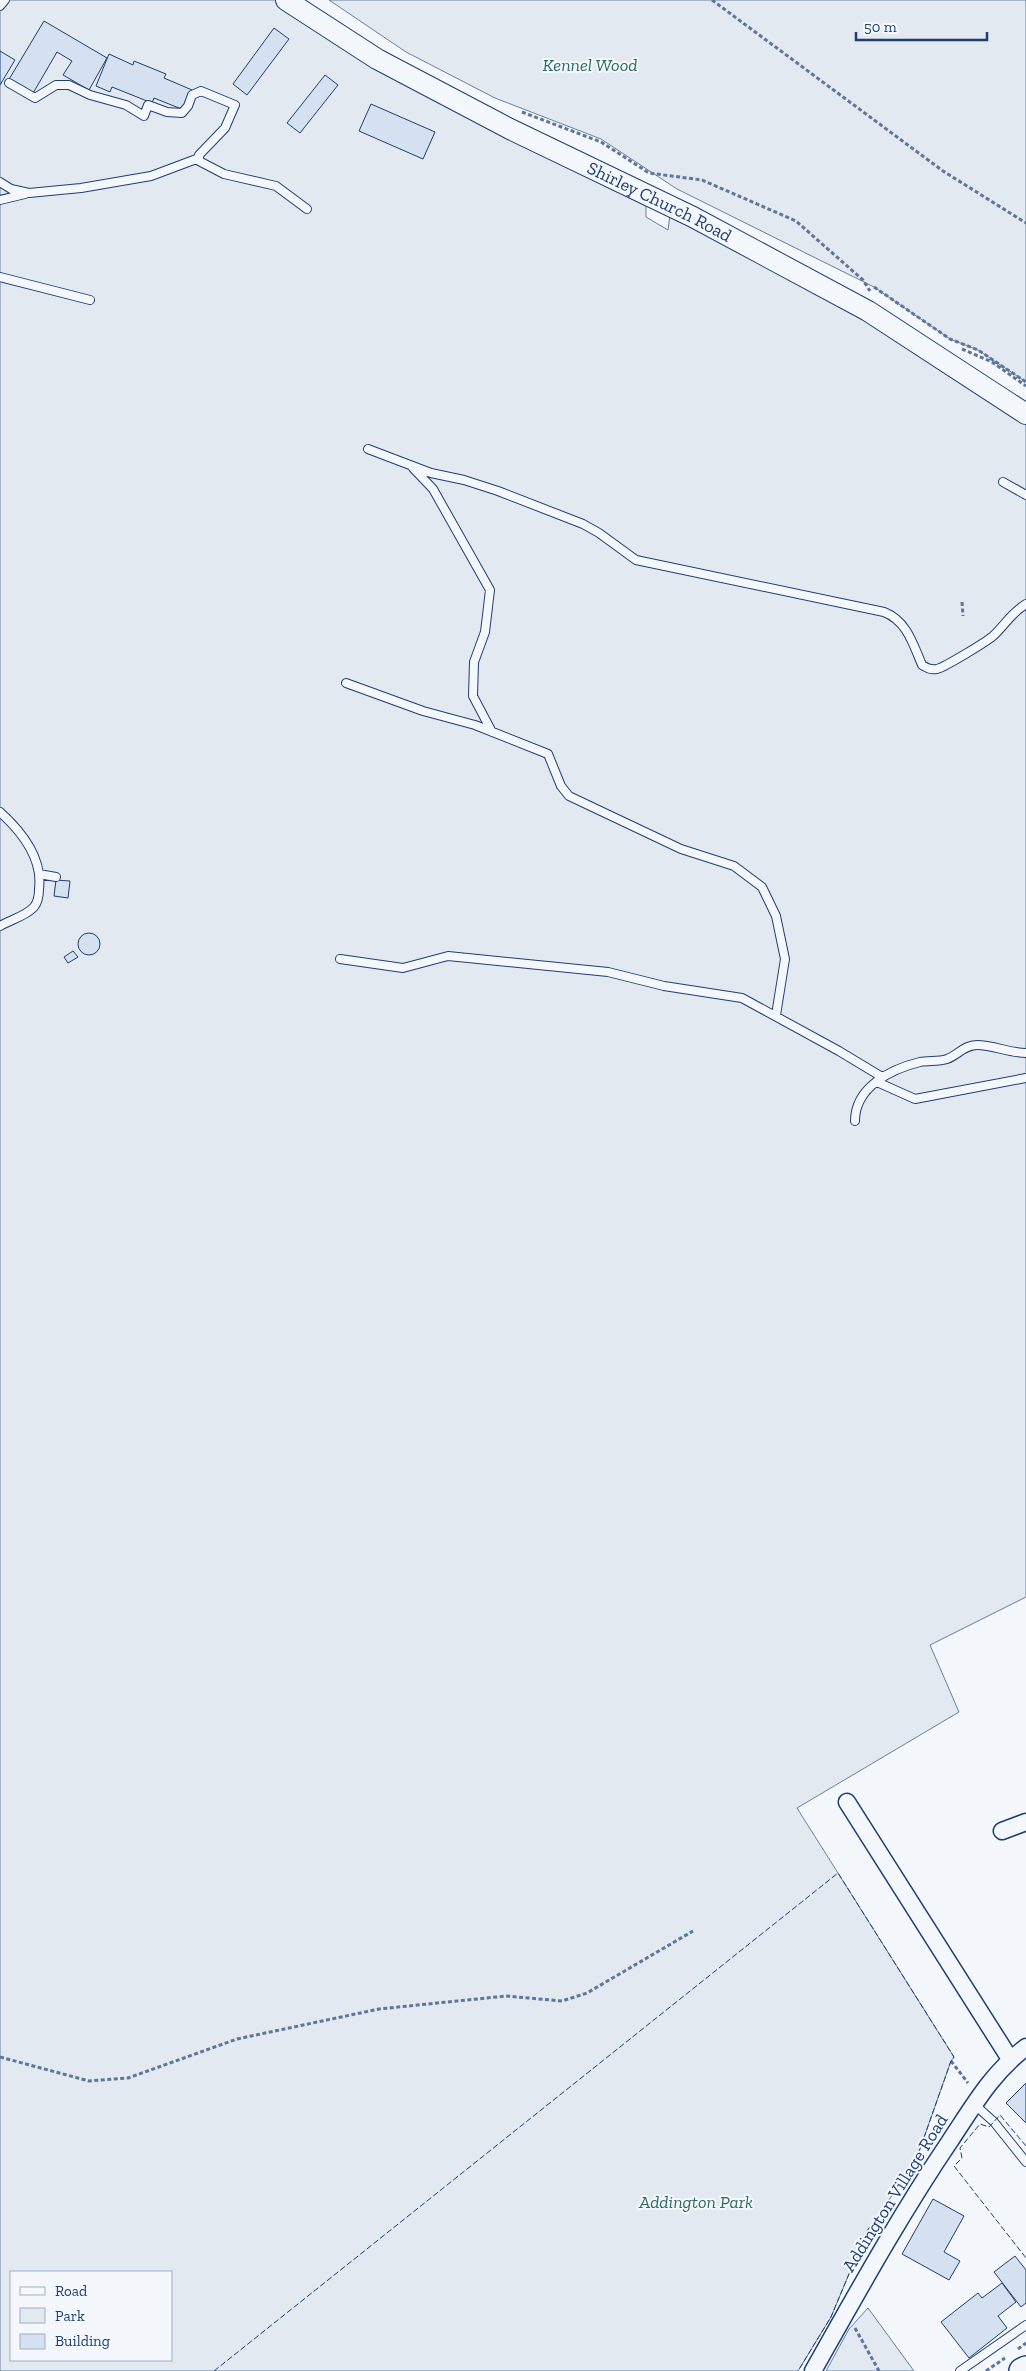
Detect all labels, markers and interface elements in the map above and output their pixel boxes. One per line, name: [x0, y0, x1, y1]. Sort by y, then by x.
scale bar: [856, 10, 987, 42]
text: 50 m: [864, 18, 897, 36]
park label: Kennel Wood: [542, 54, 638, 76]
street label: Shirley Church Road: [584, 157, 736, 247]
street label: Addington Village Road: [837, 2110, 953, 2276]
park label: Addington Park: [638, 2191, 753, 2213]
legend: [10, 2271, 172, 2361]
text: Road: [55, 2282, 88, 2300]
text: Park: [55, 2307, 85, 2325]
text: Building: [55, 2332, 110, 2350]

